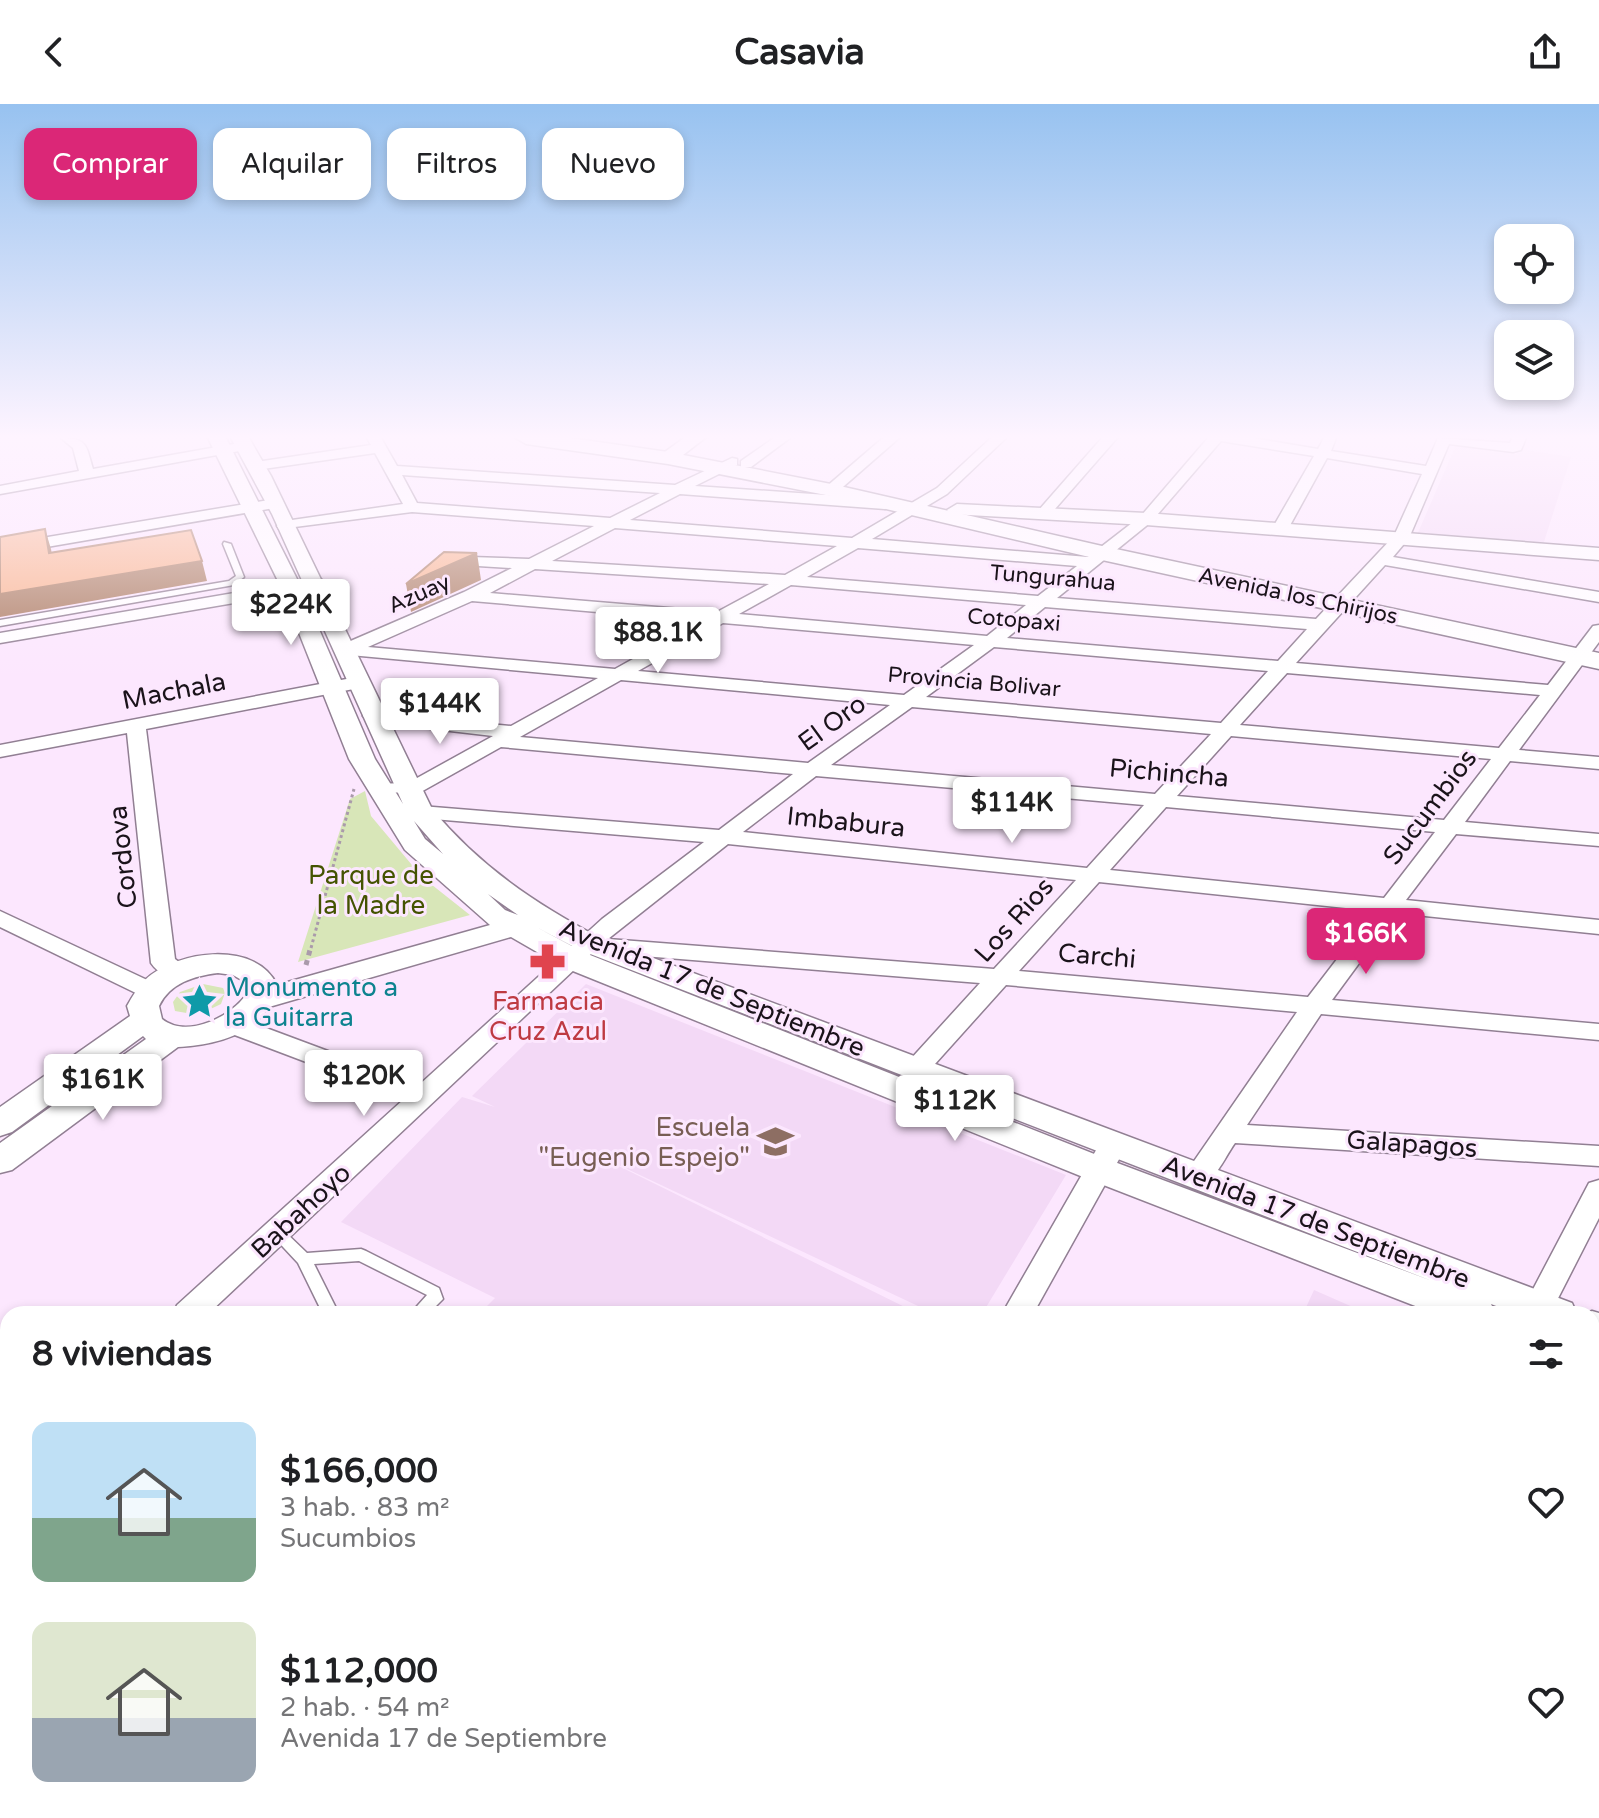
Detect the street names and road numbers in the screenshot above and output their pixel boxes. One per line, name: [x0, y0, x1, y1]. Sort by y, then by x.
street label: Tungurahua: [989, 560, 1117, 596]
street label: Avenida los Chirijos: [1196, 562, 1400, 630]
street label: Azuay: [384, 569, 454, 619]
street label: Cotopaxi: [966, 603, 1062, 637]
street label: Provincia Bolivar: [886, 661, 1062, 703]
street label: Machala: [119, 666, 229, 716]
street label: El Oro: [792, 688, 872, 758]
street label: Sucumbios: [1377, 743, 1483, 871]
street label: Pichincha: [1108, 752, 1230, 794]
street label: Imbabura: [785, 800, 907, 844]
street label: Cordova: [102, 804, 144, 910]
street label: Los Rios: [968, 871, 1060, 969]
street label: Avenida 17 de Septiembre: [555, 912, 869, 1064]
street label: Carchi: [1057, 937, 1137, 975]
street label: Galapagos: [1346, 1124, 1478, 1164]
street label: Avenida 17 de Septiembre: [1158, 1149, 1474, 1295]
street label: Babahoyo: [245, 1157, 357, 1265]

